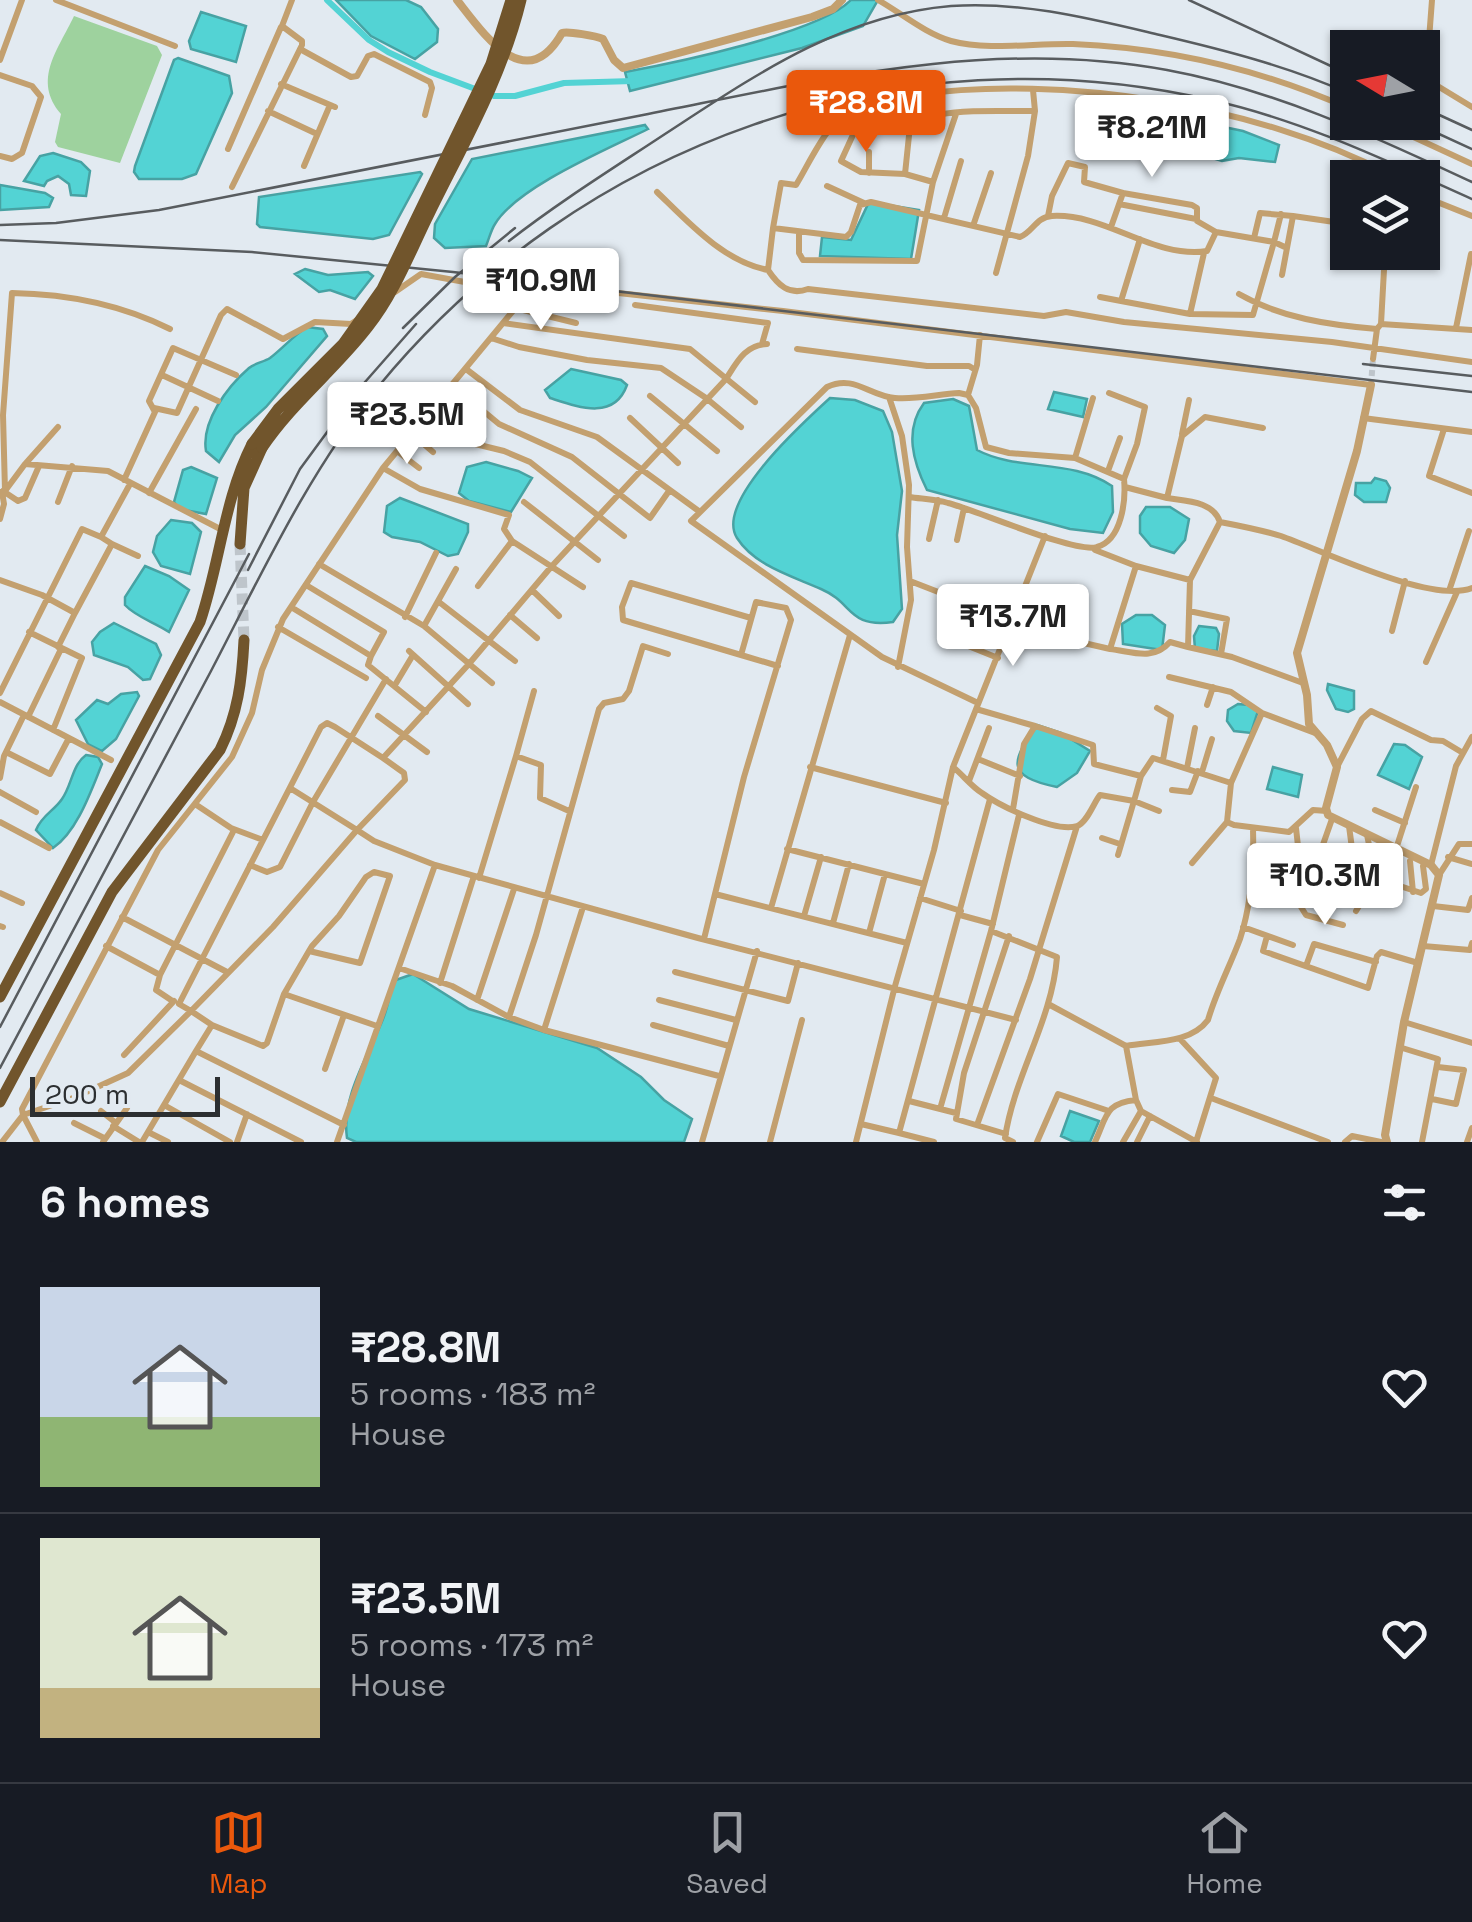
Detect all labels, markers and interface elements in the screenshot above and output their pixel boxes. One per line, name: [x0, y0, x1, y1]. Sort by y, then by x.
north arrow: [1330, 30, 1440, 140]
map controls: [1330, 30, 1440, 270]
pin: ₹28.8M: [785, 70, 947, 155]
text: ₹28.8M: [808, 82, 924, 122]
pin: ₹8.21M: [1071, 95, 1233, 180]
text: ₹8.21M: [1097, 107, 1207, 147]
button: layers: [1330, 160, 1440, 270]
pin: ₹10.9M: [460, 248, 622, 333]
text: ₹10.9M: [485, 260, 597, 300]
pin: ₹23.5M: [326, 382, 488, 467]
text: ₹23.5M: [349, 394, 465, 434]
pin: ₹13.7M: [932, 584, 1094, 669]
text: ₹13.7M: [959, 596, 1067, 636]
pin: ₹10.3M: [1244, 843, 1406, 928]
text: ₹10.3M: [1269, 855, 1381, 895]
scale bar: [30, 1072, 220, 1116]
text: 200 m: [45, 1076, 129, 1112]
icon: filters: [1377, 1175, 1432, 1230]
text: 6 homes: [40, 1176, 210, 1229]
text: ₹28.8M: [350, 1321, 501, 1374]
icon: home: [120, 1327, 240, 1447]
icon: heart: [1377, 1360, 1432, 1415]
text: 5 rooms · 183 m²: [350, 1374, 595, 1414]
text: House: [350, 1414, 446, 1454]
text: ₹23.5M: [350, 1572, 501, 1625]
icon: home: [120, 1578, 240, 1698]
icon: heart: [1377, 1611, 1432, 1666]
text: 5 rooms · 173 m²: [350, 1625, 593, 1665]
text: House: [350, 1665, 446, 1705]
tab: Map: [209, 1805, 268, 1901]
tab: Saved: [686, 1805, 768, 1901]
tab: Home: [1186, 1805, 1263, 1901]

